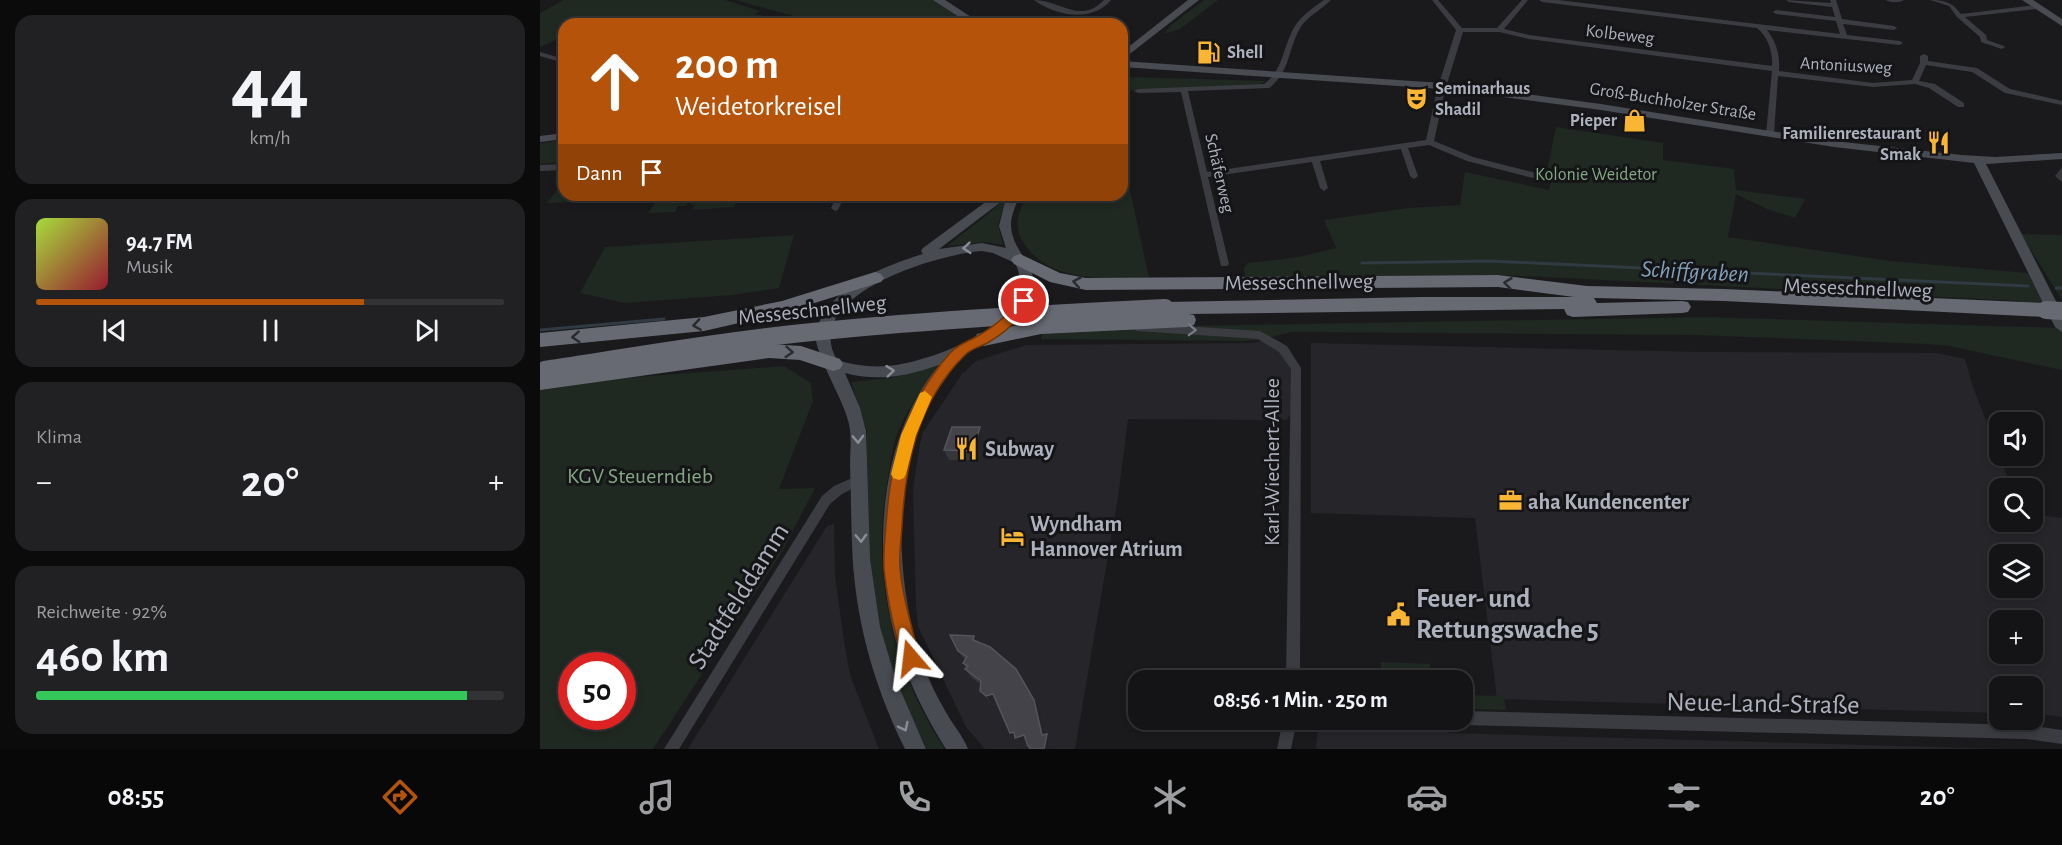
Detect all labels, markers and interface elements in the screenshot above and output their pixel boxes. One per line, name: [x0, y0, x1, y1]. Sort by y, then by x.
street label: Kolbeweg: [1585, 22, 1655, 48]
fuel station icon: Shell: [1196, 39, 1222, 65]
icon: ahead: [576, 42, 654, 120]
text: 200 m: [675, 44, 779, 86]
place label: Shell: [1227, 44, 1263, 62]
text: 44: [231, 48, 309, 126]
street label: Antoniusweg: [1800, 55, 1893, 77]
place label: Seminarhaus Shadil: [1435, 80, 1530, 119]
street label: Groß-Buchholzer Straße: [1588, 80, 1757, 124]
theatre icon: Seminarhaus Shadil: [1404, 85, 1430, 111]
text: Weidetorkreisel: [675, 93, 842, 120]
shop icon: Pieper: [1622, 107, 1648, 133]
place label: Pieper: [1570, 112, 1618, 130]
place label: Familienrestaurant Smak: [1782, 125, 1921, 164]
text: km/h: [249, 128, 291, 148]
restaurant icon: Familienrestaurant Smak: [1926, 130, 1952, 156]
street label: Schäferweg: [1201, 132, 1237, 215]
icon: arrive: [635, 156, 668, 189]
text: Dann: [576, 162, 623, 184]
park label: Kolonie Weidetor: [1535, 166, 1657, 184]
text: 94.7 FM: [126, 231, 193, 253]
one-way arrow: [963, 241, 972, 254]
text: Musik: [126, 257, 173, 277]
water label: Schiffgraben: [1640, 257, 1749, 287]
street label: Messeschnellweg: [1224, 270, 1374, 294]
street label: Messeschnellweg: [1783, 274, 1933, 302]
pin: [998, 275, 1049, 326]
one-way arrow: [1072, 277, 1082, 289]
one-way arrow: [1503, 277, 1513, 289]
icon: arrive: [1007, 284, 1040, 317]
street label: Messeschnellweg: [737, 291, 888, 329]
icon: previous: [98, 314, 131, 347]
icon: pause: [254, 314, 287, 347]
icon: next: [410, 314, 443, 347]
one-way arrow: [692, 319, 702, 331]
one-way arrow: [1188, 324, 1197, 337]
one-way arrow: [571, 330, 581, 343]
one-way arrow: [785, 345, 794, 358]
one-way arrow: [885, 365, 894, 378]
street label: Karl-Wiechert-Allee: [1261, 378, 1283, 546]
map controls: [1989, 412, 2043, 730]
button: sound: [1989, 412, 2043, 466]
text: Klima: [36, 427, 82, 447]
one-way arrow: [851, 435, 864, 444]
restaurant icon: Subway: [954, 435, 980, 461]
place label: Subway: [985, 438, 1054, 461]
text: 20°: [241, 460, 299, 505]
park label: KGV Steuerndieb: [567, 465, 713, 487]
text: −: [36, 466, 52, 499]
text: +: [488, 466, 504, 499]
button: search: [1989, 478, 2043, 532]
office icon: aha Kundencenter: [1497, 488, 1523, 514]
place label: aha Kundencenter: [1528, 491, 1689, 513]
place label: Wyndham Hannover Atrium: [1030, 513, 1183, 560]
street label: Stadtfelddamm: [683, 519, 794, 674]
hotel icon: Wyndham Hannover Atrium: [999, 523, 1025, 549]
one-way arrow: [855, 534, 868, 543]
button: layers: [1989, 544, 2043, 598]
place label: Feuer- und Rettungswache 5: [1416, 585, 1599, 643]
public building icon: Feuer- und Rettungswache 5: [1385, 601, 1411, 627]
text: Reichweite · 92%: [36, 602, 167, 622]
button: +: [1989, 610, 2043, 664]
position arrow: [879, 626, 943, 690]
text: 460 km: [36, 635, 169, 680]
speed limit sign: 50: [558, 652, 636, 730]
button: −: [1989, 676, 2043, 730]
street label: Neue-Land-Straße: [1666, 688, 1860, 719]
text: 08:56 · 1 Min. · 250 m: [1213, 689, 1388, 711]
one-way arrow: [897, 720, 909, 731]
icon: directions: [379, 776, 421, 818]
icon: music: [636, 776, 678, 818]
icon: phone: [893, 776, 935, 818]
icon: climate: [1149, 776, 1191, 818]
icon: car: [1406, 776, 1448, 818]
icon: filters: [1663, 776, 1705, 818]
text: 08:55: [107, 783, 164, 810]
text: 20°: [1920, 783, 1955, 810]

